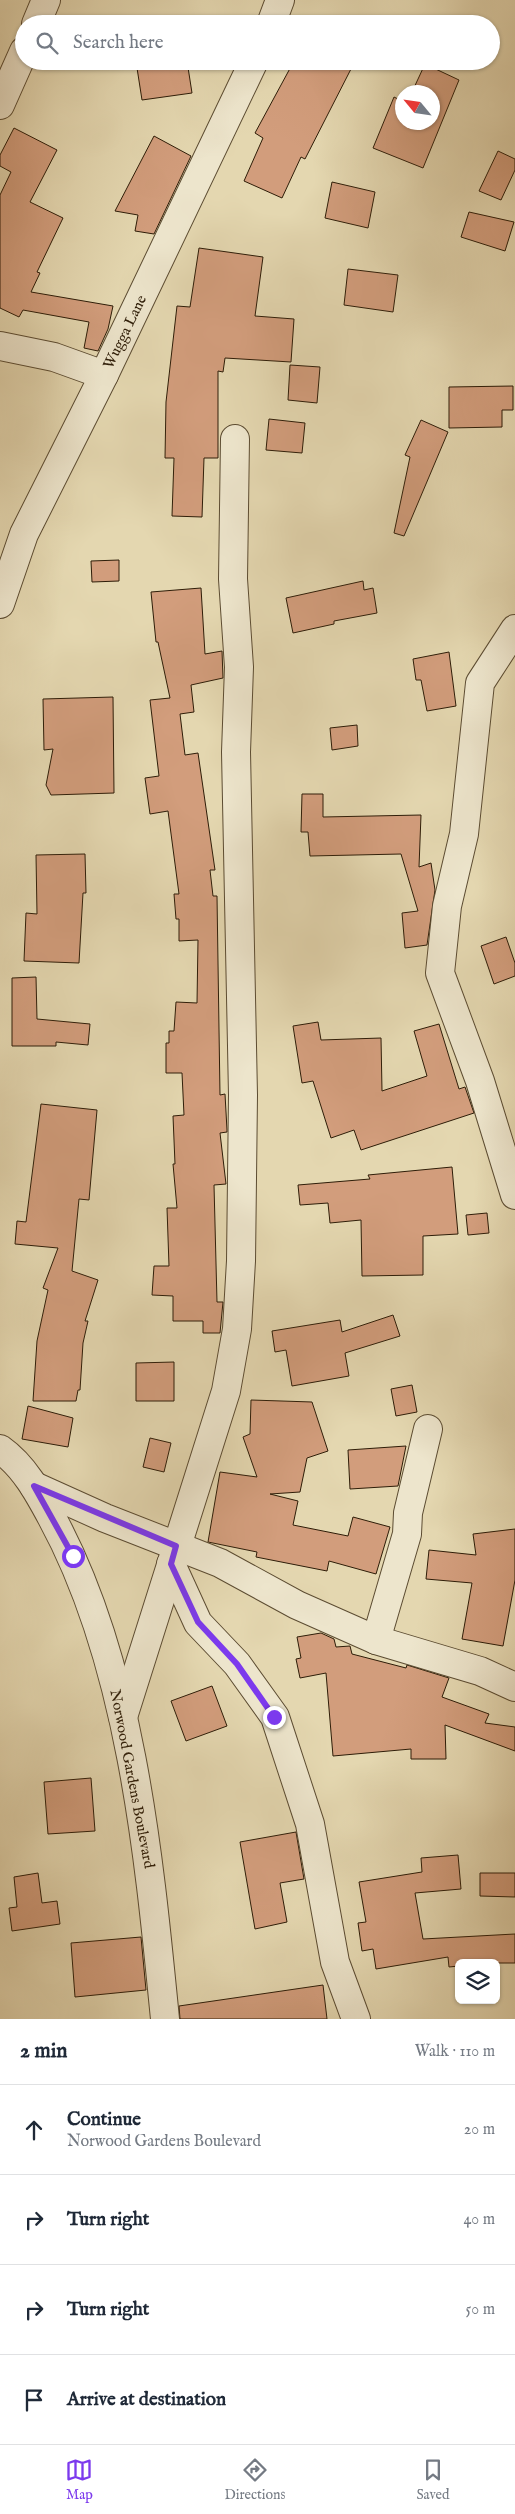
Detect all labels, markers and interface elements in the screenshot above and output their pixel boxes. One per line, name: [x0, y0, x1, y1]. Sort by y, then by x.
search box: [15, 15, 500, 70]
icon: search: [33, 29, 61, 57]
text: Search here: [73, 31, 164, 55]
north arrow: [395, 85, 440, 130]
street label: Wugga Lane: [99, 292, 151, 372]
route start: [62, 1545, 85, 1568]
street label: Norwood Gardens Boulevard: [105, 1688, 159, 1871]
route end: [263, 1706, 286, 1729]
map controls: [455, 1959, 500, 2004]
button: layers: [455, 1959, 500, 2004]
text: 2 min: [20, 2038, 67, 2065]
text: Walk · 110 m: [415, 2042, 495, 2062]
text: Continue: [67, 2108, 141, 2132]
icon: ahead: [20, 2116, 48, 2144]
text: 20 m: [464, 2120, 495, 2140]
text: Norwood Gardens Boulevard: [67, 2132, 261, 2152]
icon: right: [20, 2206, 48, 2234]
text: Turn right: [67, 2208, 149, 2232]
text: 40 m: [463, 2210, 495, 2230]
icon: right: [20, 2296, 48, 2324]
text: Turn right: [67, 2298, 149, 2322]
text: 50 m: [466, 2300, 495, 2320]
icon: arrive: [20, 2386, 48, 2414]
text: Arrive at destination: [67, 2388, 226, 2412]
tab: Map: [65, 2456, 93, 2504]
tab: Directions: [224, 2456, 285, 2504]
tab: Saved: [416, 2456, 449, 2504]

